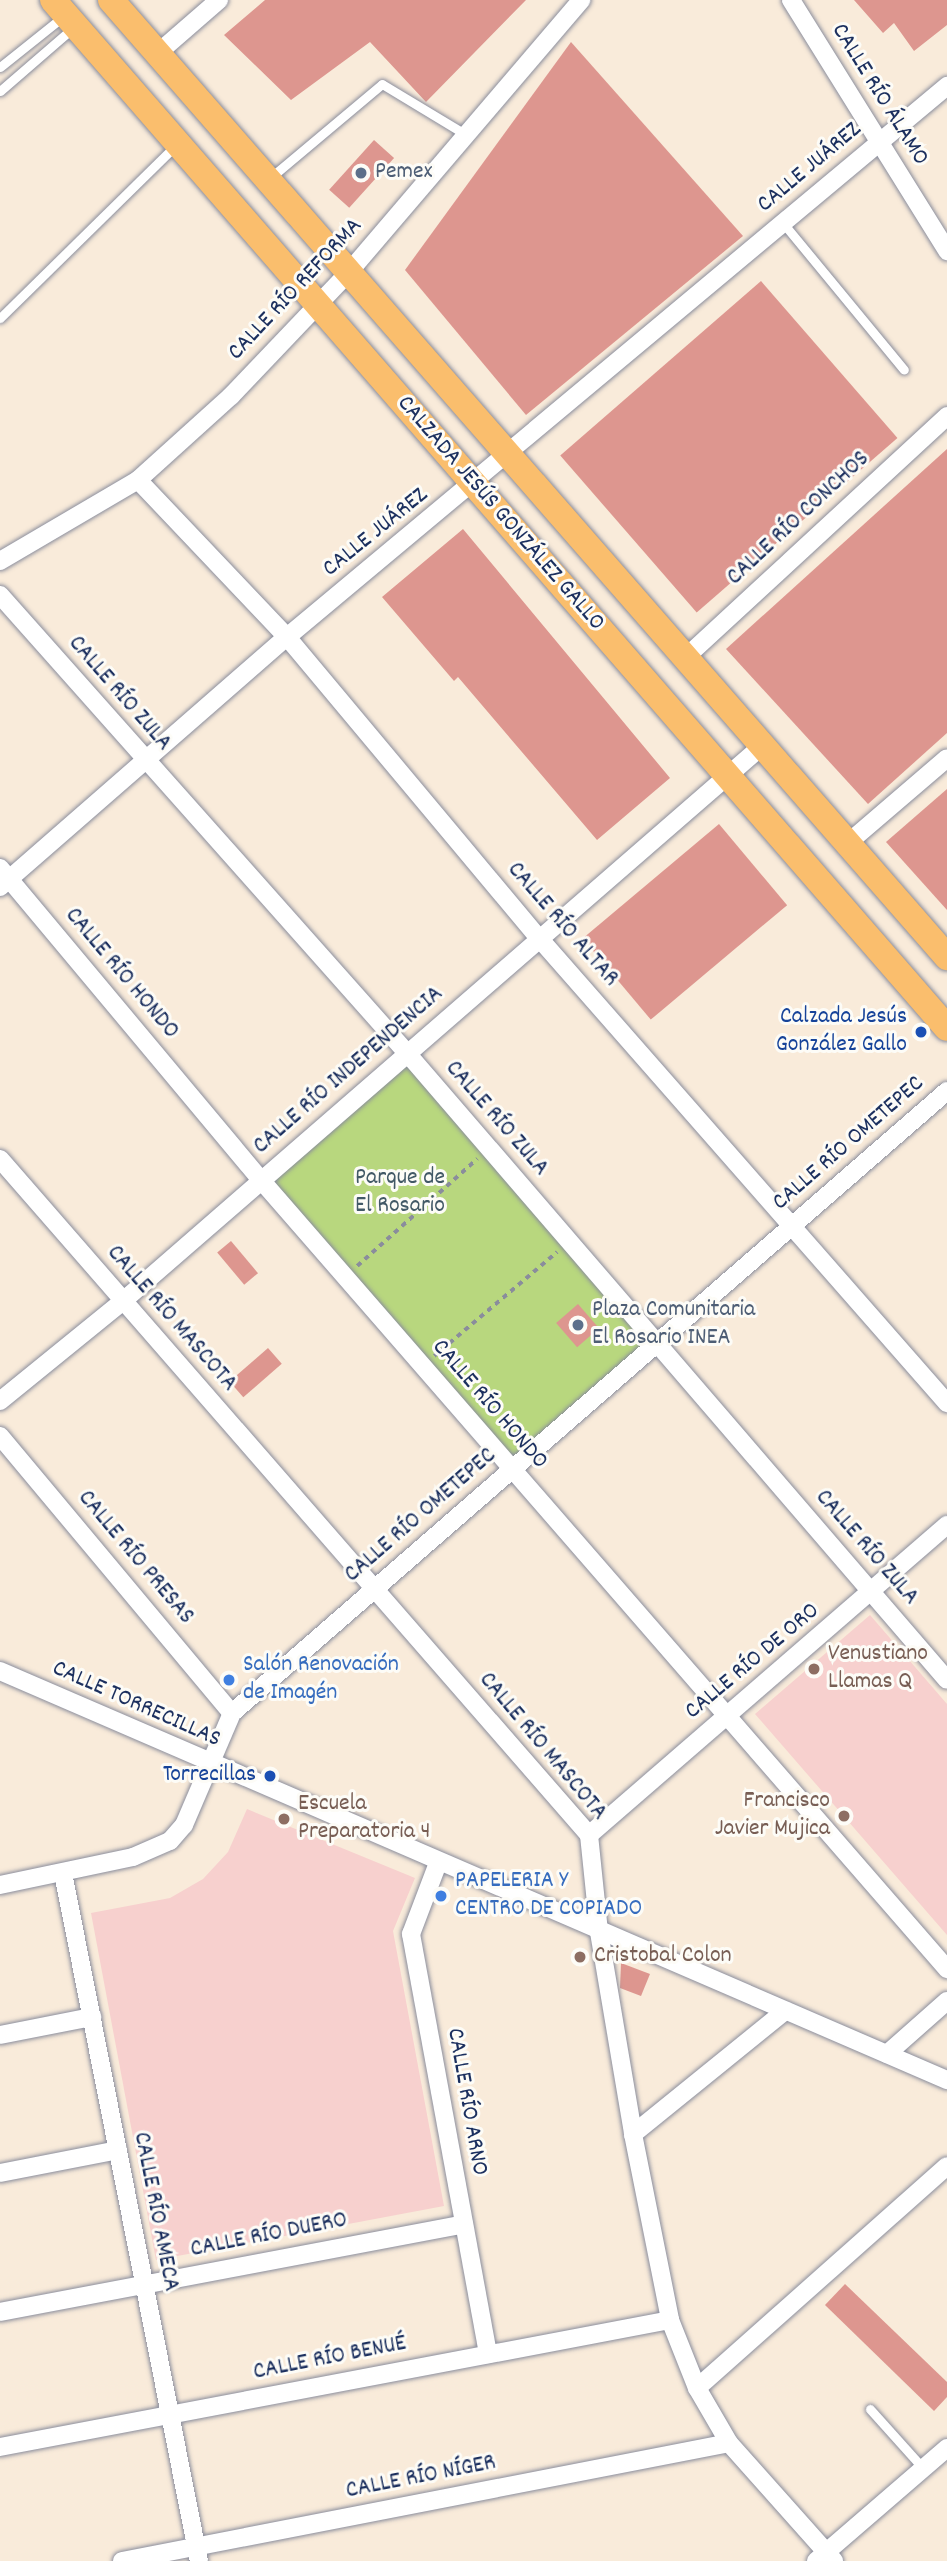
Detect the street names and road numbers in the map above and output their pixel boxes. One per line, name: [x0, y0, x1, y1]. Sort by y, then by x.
street label: CALLE RÍO ÁLAMO: [824, 19, 934, 171]
street label: CALLE JUÁREZ: [752, 116, 868, 220]
street label: CALLE RÍO REFORMA: [223, 213, 369, 367]
street label: CALZADA JESÚS GONZÁLEZ GALLO: [390, 390, 610, 638]
street label: CALLE RÍO CONCHOS: [722, 446, 876, 592]
street label: CALLE JUÁREZ: [318, 482, 434, 584]
street label: CALLE RÍO ZULA: [61, 630, 177, 758]
street label: CALLE RÍO ALTAR: [500, 857, 624, 993]
street label: CALLE RÍO HONDO: [58, 902, 184, 1046]
street label: CALLE RÍO INDEPENDENCIA: [248, 981, 450, 1161]
street label: CALLE RÍO ZULA: [438, 1055, 554, 1183]
street label: CALLE RÍO OMETEPEC: [767, 1070, 931, 1218]
street label: CALLE RÍO MASCOTA: [100, 1240, 242, 1398]
street label: CALLE RÍO HONDO: [425, 1334, 553, 1476]
street label: CALLE RÍO OMETEPEC: [339, 1442, 503, 1590]
street label: CALLE RÍO ZULA: [808, 1484, 924, 1612]
street label: CALLE RÍO PRESAS: [70, 1485, 200, 1631]
street label: CALLE RÍO DE ORO: [680, 1597, 826, 1727]
street label: CALLE TORRECILLAS: [47, 1655, 225, 1755]
street label: CALLE RÍO MASCOTA: [472, 1667, 612, 1827]
street label: CALLE RÍO ARNO: [439, 2026, 493, 2178]
street label: CALLE RÍO AMECA: [125, 2130, 185, 2294]
street label: CALLE RÍO DUERO: [188, 2207, 350, 2265]
street label: CALLE RÍO BENUÉ: [251, 2330, 409, 2388]
street label: CALLE RÍO NÍGER: [344, 2449, 498, 2507]

